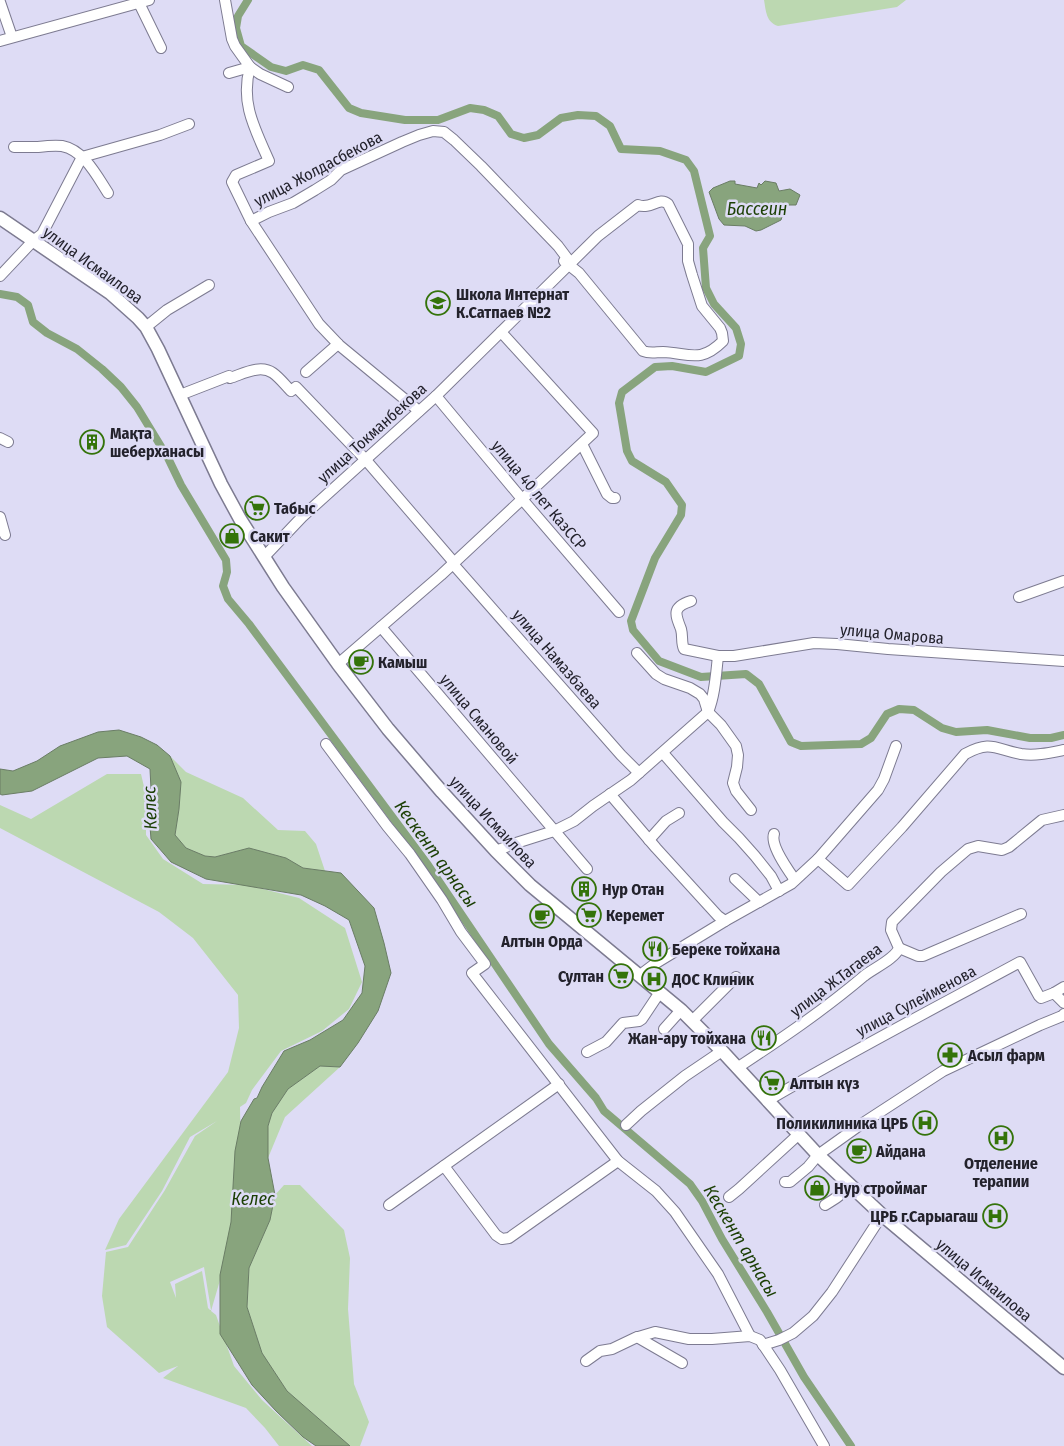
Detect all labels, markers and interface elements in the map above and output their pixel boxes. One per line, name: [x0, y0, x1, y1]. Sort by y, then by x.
street label: улица Жолдасбекова: [251, 127, 385, 211]
water label: Бассеин: [727, 198, 787, 220]
street label: улица Исмаилова: [39, 222, 147, 308]
place label: Школа Интернат К.Сатпаев №2: [456, 285, 569, 322]
school or university icon: Школа Интернат К.Сатпаев №2: [425, 290, 451, 316]
street label: улица Токманбекова: [314, 379, 431, 487]
place label: Мақта шеберханасы: [110, 424, 204, 461]
building icon: Мақта шеберханасы: [79, 429, 105, 455]
street label: улица 40 лет КазССР: [488, 436, 590, 554]
supermarket icon: Табыс: [244, 495, 270, 521]
place label: Табыс: [274, 499, 316, 518]
shop icon: Сакит: [219, 523, 245, 549]
place label: Сакит: [250, 527, 290, 546]
street label: улица Намазбаева: [509, 605, 605, 713]
street label: улица Омарова: [839, 620, 945, 648]
cafe icon: Камыш: [348, 649, 374, 675]
place label: Камыш: [378, 653, 427, 672]
street label: улица Смановой: [436, 670, 522, 768]
street label: улица Исмаилова: [445, 772, 541, 872]
water label: Келес: [138, 786, 162, 830]
water label: Кескент арнасы: [390, 796, 482, 912]
building icon: Нур Отан: [571, 876, 597, 902]
place label: Нур Отан: [602, 880, 664, 899]
supermarket icon: Керемет: [576, 902, 602, 928]
cafe icon: Алтын Орда: [529, 903, 555, 929]
place label: Керемет: [606, 906, 664, 925]
place label: Алтын Орда: [500, 932, 583, 951]
restaurant icon: Береке тойхана: [642, 936, 668, 962]
street label: улица Ж.Тагаева: [786, 939, 886, 1021]
place label: Береке тойхана: [672, 940, 780, 959]
street label: улица Сулейменова: [853, 961, 979, 1041]
supermarket icon: Султан: [608, 963, 634, 989]
hospital icon: ДОС Клиник: [641, 966, 667, 992]
place label: Султан: [558, 967, 604, 986]
place label: ДОС Клиник: [671, 970, 755, 989]
restaurant icon: Жан-ару тойхана: [751, 1025, 777, 1051]
place label: Жан-ару тойхана: [627, 1029, 746, 1048]
pharmacy icon: Асыл фарм: [937, 1042, 963, 1068]
place label: Асыл фарм: [967, 1046, 1045, 1065]
supermarket icon: Алтын күз: [759, 1070, 785, 1096]
place label: Алтын күз: [789, 1074, 859, 1093]
hospital icon: Поликилиника ЦРБ: [912, 1110, 938, 1136]
place label: Поликилиника ЦРБ: [776, 1114, 908, 1133]
hospital icon: Отделение терапии: [988, 1125, 1014, 1151]
cafe icon: Айдана: [846, 1138, 872, 1164]
place label: Айдана: [875, 1142, 926, 1161]
place label: Отделение терапии: [964, 1154, 1038, 1191]
shop icon: Нур строймаг: [804, 1175, 830, 1201]
place label: Нур строймаг: [834, 1179, 928, 1198]
water label: Кескент арнасы: [699, 1181, 783, 1301]
water label: Келес: [231, 1188, 275, 1210]
hospital icon: ЦРБ г.Сарыагаш: [982, 1203, 1008, 1229]
place label: ЦРБ г.Сарыагаш: [870, 1207, 978, 1226]
street label: улица Исмаилова: [932, 1234, 1036, 1326]

